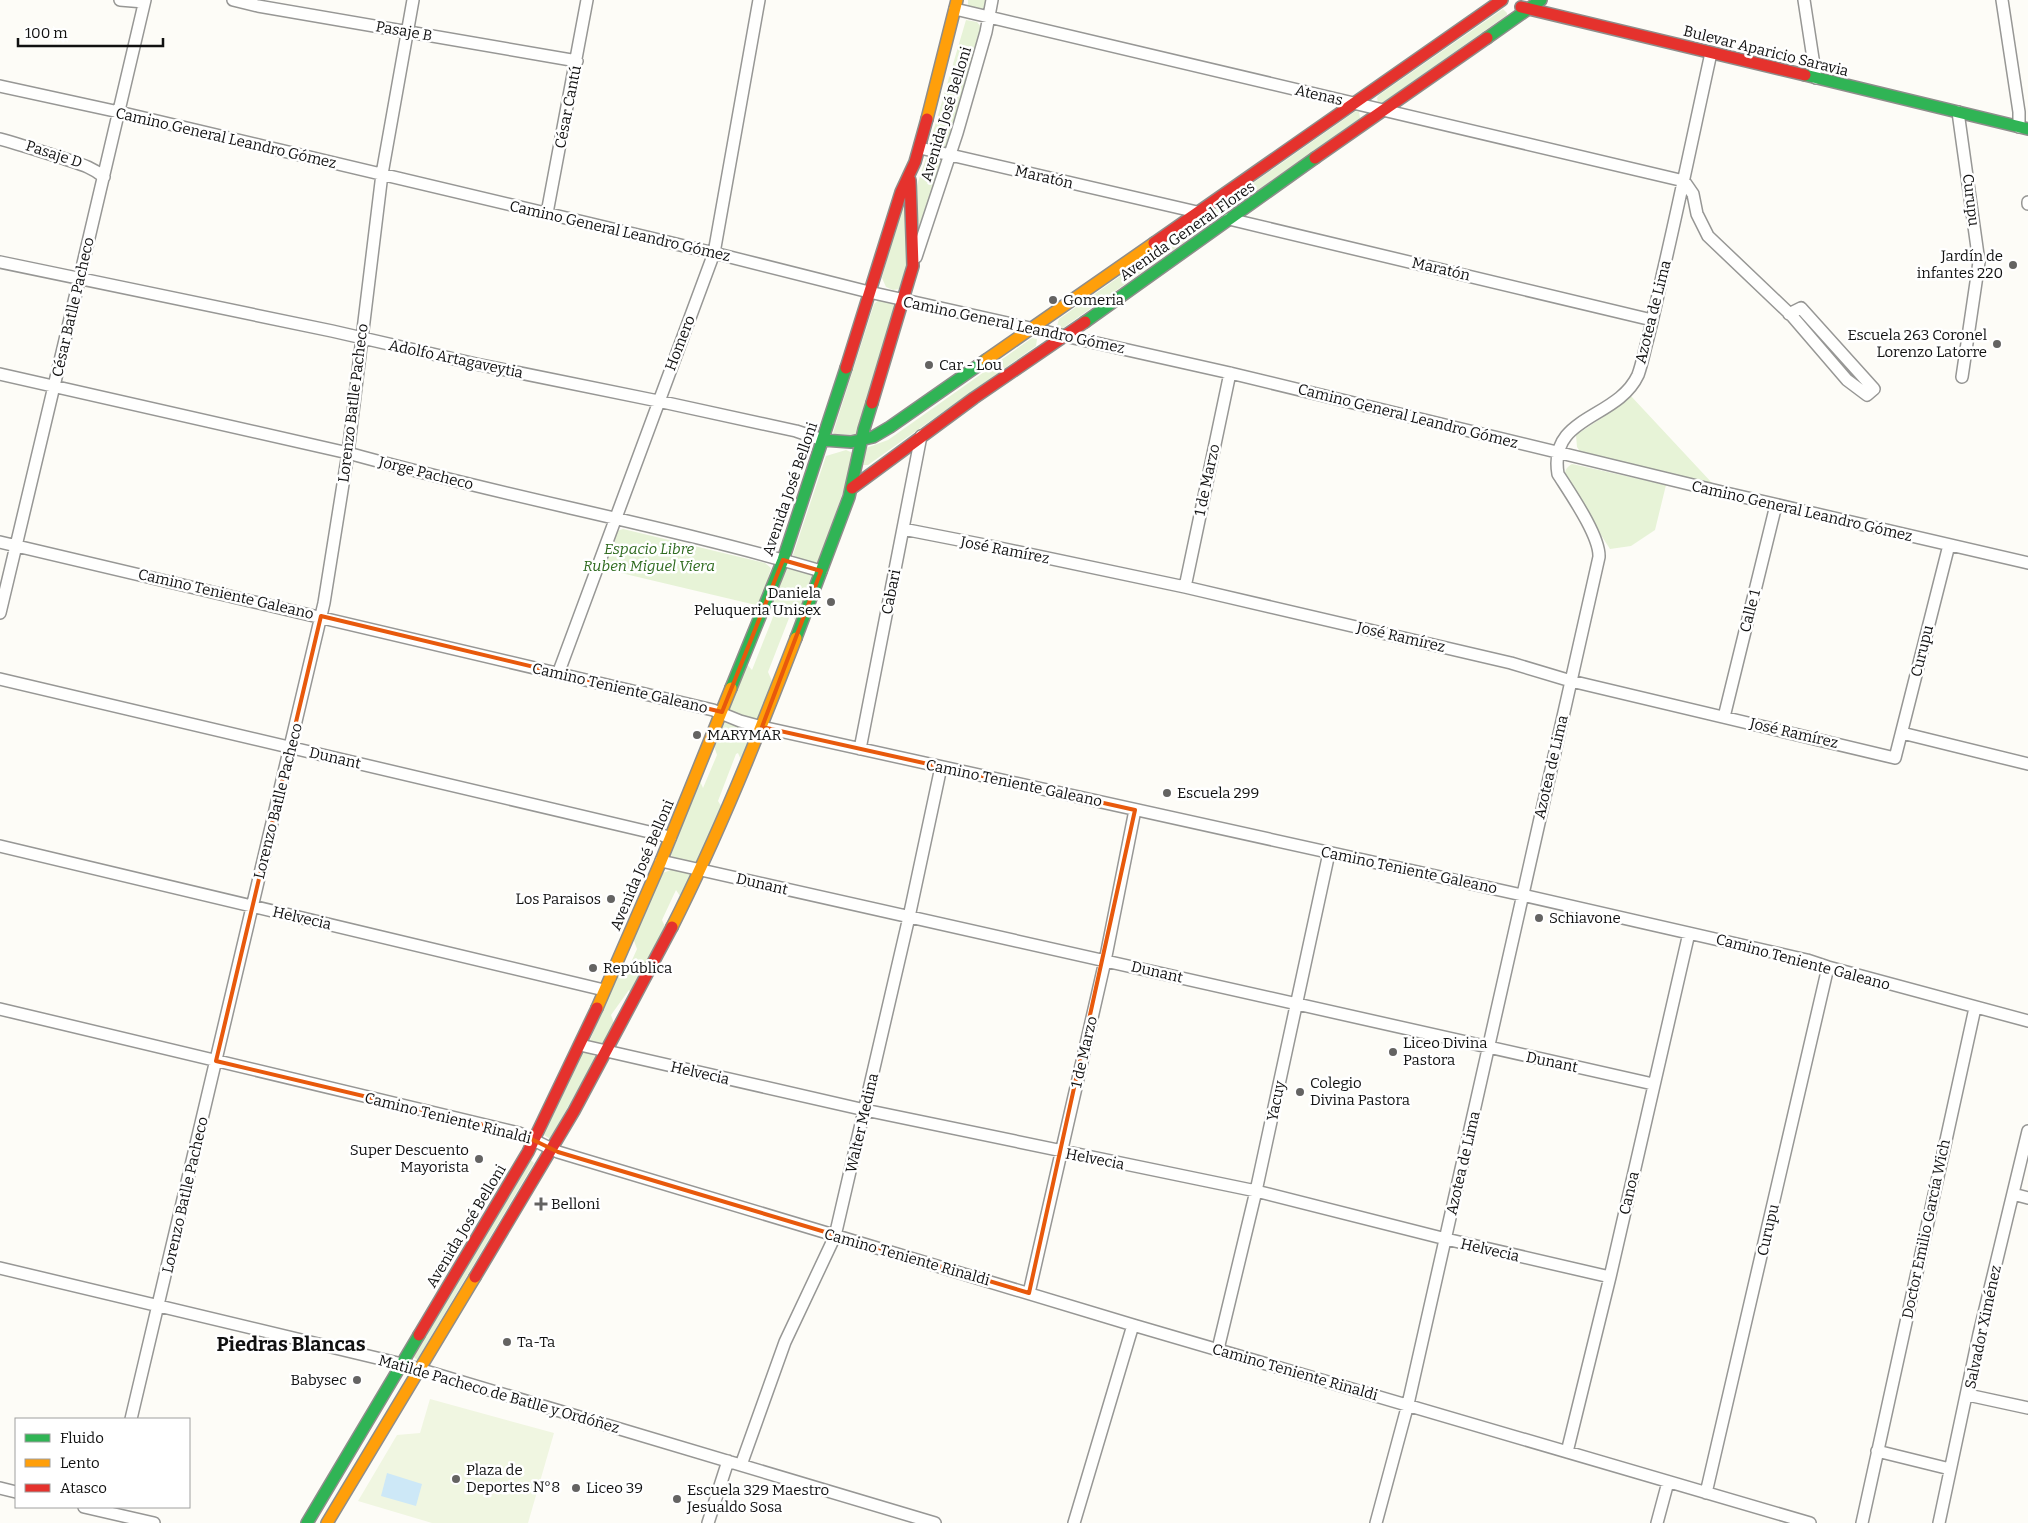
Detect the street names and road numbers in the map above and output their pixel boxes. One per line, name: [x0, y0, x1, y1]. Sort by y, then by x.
street label: Pasaje B: [374, 17, 434, 45]
street label: Bulevar Aparicio Saravia: [1682, 22, 1850, 80]
street label: Avenida José Belloni: [917, 44, 975, 184]
street label: César Cantú: [551, 64, 585, 150]
street label: Atenas: [1293, 81, 1345, 109]
street label: Camino General Leandro Gómez: [114, 104, 338, 172]
street label: Pasaje D: [24, 136, 84, 172]
street label: Maratón: [1013, 162, 1075, 193]
street label: Curupu: [1959, 173, 1983, 227]
street label: Avenida General Flores: [1116, 177, 1258, 285]
street label: Camino General Leandro Gómez: [508, 197, 732, 265]
street label: César Batlle Pacheco: [48, 235, 98, 379]
street label: Maratón: [1410, 254, 1472, 285]
street label: Azotea de Lima: [1631, 258, 1675, 366]
street label: Camino General Leandro Gómez: [901, 293, 1127, 357]
street label: Homero: [661, 313, 699, 373]
street label: Lorenzo Batlle Pacheco: [334, 323, 372, 483]
street label: Adolfo Artagaveytia: [387, 336, 525, 382]
street label: Camino General Leandro Gómez: [1296, 380, 1520, 452]
street label: Avenida José Belloni: [759, 419, 822, 558]
street label: 1 de Marzo: [1191, 442, 1223, 518]
street label: Jorge Pacheco: [376, 452, 475, 493]
street label: Camino General Leandro Gómez: [1690, 477, 1914, 545]
street label: José Ramírez: [958, 532, 1051, 567]
street label: Camino Teniente Galeano: [136, 565, 316, 623]
street label: Cabari: [878, 568, 904, 616]
street label: Calle 1: [1736, 588, 1764, 634]
street label: José Ramírez: [1354, 618, 1447, 656]
street label: Curupu: [1907, 623, 1937, 679]
street label: Camino Teniente Galeano: [530, 659, 710, 717]
street label: Azotea de Lima: [1530, 713, 1572, 821]
street label: José Ramírez: [1747, 714, 1840, 752]
street label: Lorenzo Batlle Pacheco: [250, 721, 306, 881]
street label: Dunant: [307, 743, 363, 773]
street label: Camino Teniente Galeano: [924, 756, 1104, 810]
street label: Avenida José Belloni: [606, 796, 678, 933]
street label: Camino Teniente Galeano: [1319, 843, 1499, 897]
street label: Dunant: [734, 869, 790, 899]
street label: Helvecia: [271, 903, 333, 933]
street label: Camino Teniente Galeano: [1714, 930, 1892, 994]
street label: Dunant: [1129, 957, 1185, 987]
street label: 1 de Marzo: [1067, 1014, 1101, 1090]
street label: Dunant: [1524, 1048, 1580, 1076]
street label: Helvecia: [669, 1058, 731, 1088]
street label: Walter Medina: [842, 1071, 882, 1175]
street label: Yacuy: [1263, 1079, 1289, 1123]
street label: Camino Teniente Rinaldi: [363, 1089, 534, 1148]
street label: Azotea de Lima: [1442, 1109, 1484, 1217]
street label: Lorenzo Batlle Pacheco: [158, 1115, 212, 1275]
street label: Doctor Emilio García Wich: [1898, 1137, 1954, 1320]
street label: Helvecia: [1064, 1144, 1126, 1174]
street label: Avenida José Belloni: [422, 1161, 510, 1291]
street label: Canoa: [1615, 1170, 1643, 1216]
street label: Curupu: [1753, 1202, 1783, 1258]
street label: Camino Teniente Rinaldi: [822, 1225, 992, 1289]
street label: Helvecia: [1459, 1235, 1521, 1265]
street label: Salvador Ximénez: [1961, 1264, 2005, 1390]
street label: Camino Teniente Rinaldi: [1210, 1340, 1380, 1404]
street label: Matilde Pacheco de Batlle y Ordóñez: [376, 1351, 622, 1437]

